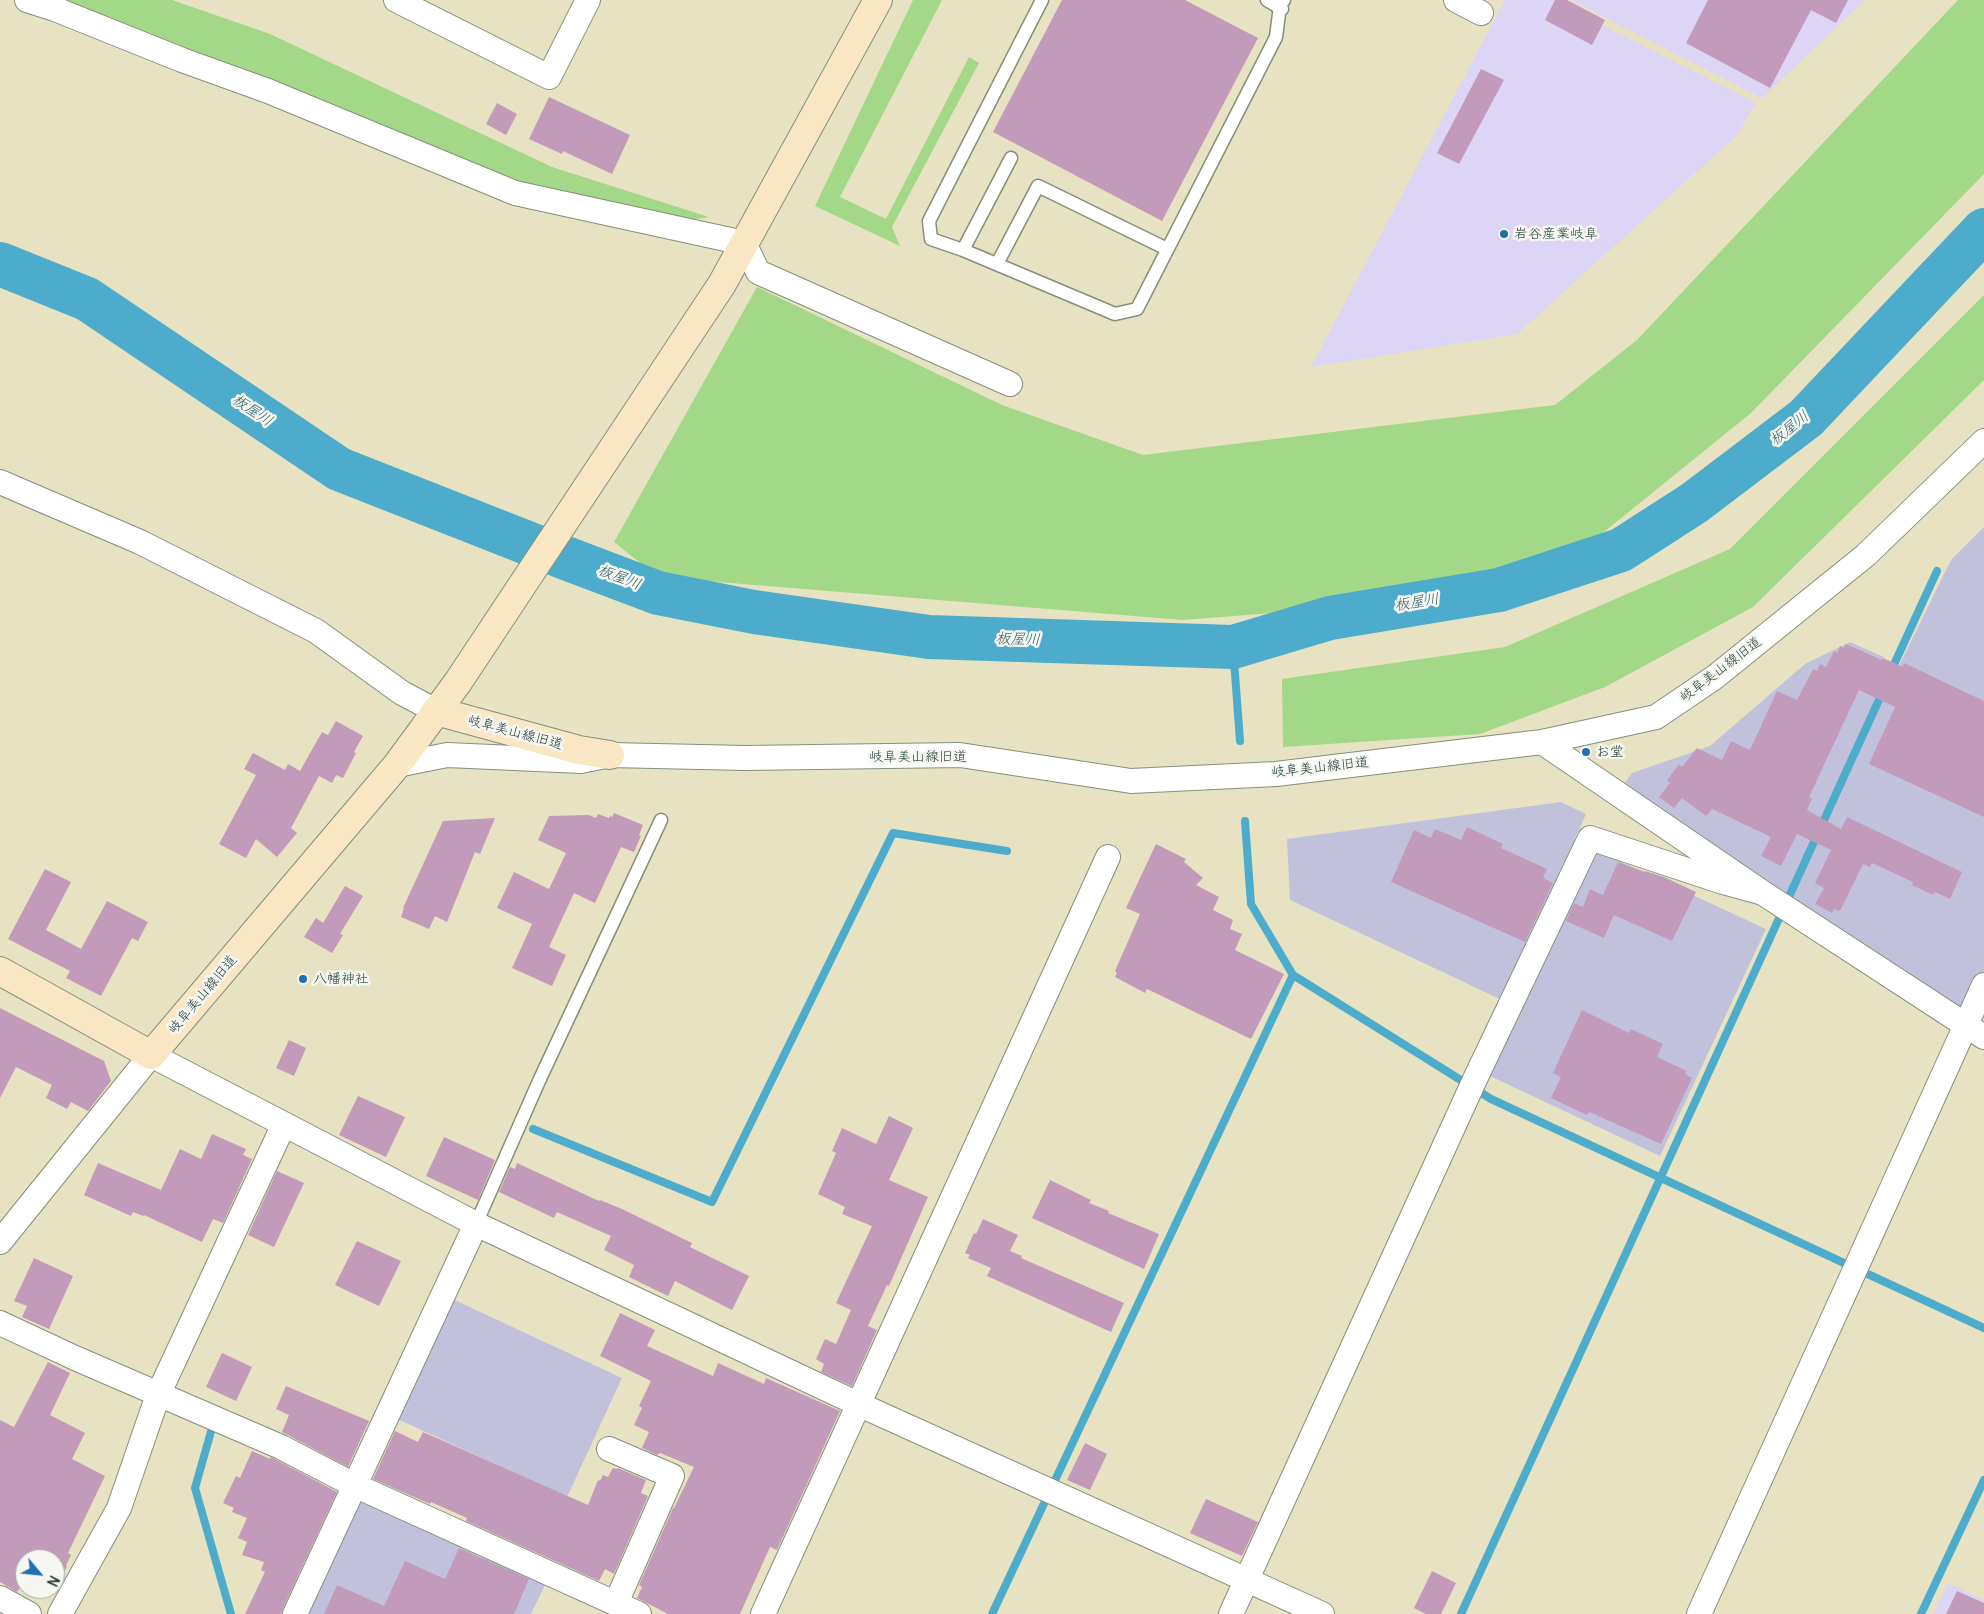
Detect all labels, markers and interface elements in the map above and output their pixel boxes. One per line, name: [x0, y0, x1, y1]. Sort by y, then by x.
place label: 岩谷産業岐阜: [1514, 226, 1598, 242]
marker: 岩谷産業岐阜: [1498, 228, 1510, 240]
water label: 板屋川: [228, 391, 276, 431]
water label: 板屋川: [1767, 408, 1813, 450]
water label: 板屋川: [595, 562, 643, 594]
water label: 板屋川: [1393, 591, 1441, 615]
water label: 板屋川: [995, 630, 1041, 650]
street label: 岐阜美山線旧道: [1677, 634, 1765, 706]
street label: 岐阜美山線旧道: [465, 712, 565, 754]
place label: お堂: [1596, 744, 1624, 760]
marker: お堂: [1580, 746, 1592, 758]
street label: 岐阜美山線旧道: [869, 749, 967, 765]
street label: 岐阜美山線旧道: [1270, 755, 1370, 781]
street label: 岐阜美山線旧道: [165, 952, 241, 1038]
place label: 八幡神社: [313, 971, 369, 987]
marker: 八幡神社: [297, 973, 309, 985]
north arrow: [15, 1549, 65, 1599]
text: N: [43, 1573, 63, 1589]

